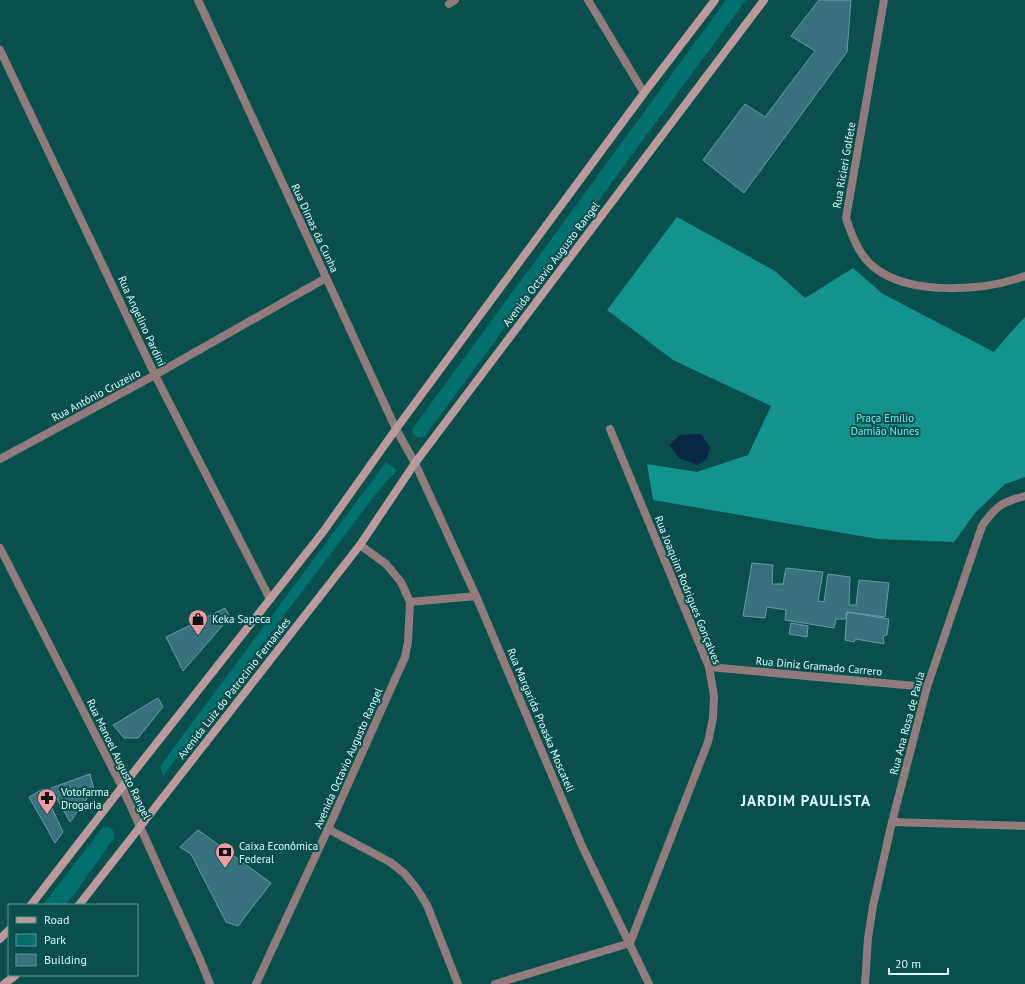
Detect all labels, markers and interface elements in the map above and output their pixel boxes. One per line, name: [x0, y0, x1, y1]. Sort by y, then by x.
street label: Rua Ricieri Golfete: [830, 120, 859, 209]
street label: Rua Dimas da Cunha: [288, 181, 342, 275]
street label: Avenida Octavio Augusto Rangel: [500, 198, 603, 329]
street label: Rua Angelino Pardini: [115, 274, 169, 368]
street label: Rua Antônio Cruzeiro: [49, 366, 143, 424]
park label: Praça Emílio Damião Nunes: [851, 411, 920, 438]
street label: Rua Joaquim Rodrigues Gonçalves: [652, 514, 724, 667]
shop icon: Keka Sapeca: [187, 608, 209, 636]
place label: Keka Sapeca: [212, 612, 271, 626]
street label: Avenida Luiz do Patrocinio Fernandes: [174, 614, 294, 762]
street label: Rua Margarida Proaska Moscateli: [504, 646, 578, 794]
street label: Rua Diniz Gramado Carrero: [755, 654, 883, 679]
street label: Rua Ana Rosa de Paula: [886, 670, 928, 776]
street label: Avenida Octavio Augusto Rangel: [311, 685, 386, 830]
street label: Rua Manoel Augusto Rangel: [84, 697, 155, 822]
place label: Votofarma Drogaria: [60, 785, 109, 812]
pharmacy icon: Votofarma Drogaria: [36, 787, 58, 815]
district label: JARDIM PAULISTA: [740, 791, 871, 810]
place label: Caixa Econômica Federal: [239, 839, 318, 866]
bank icon: Caixa Econômica Federal: [214, 841, 236, 869]
legend: [8, 904, 138, 976]
text: Road: [44, 912, 69, 927]
text: Park: [44, 932, 66, 947]
scale bar: [889, 950, 948, 976]
text: Building: [44, 952, 87, 967]
text: 20 m: [895, 956, 921, 971]

